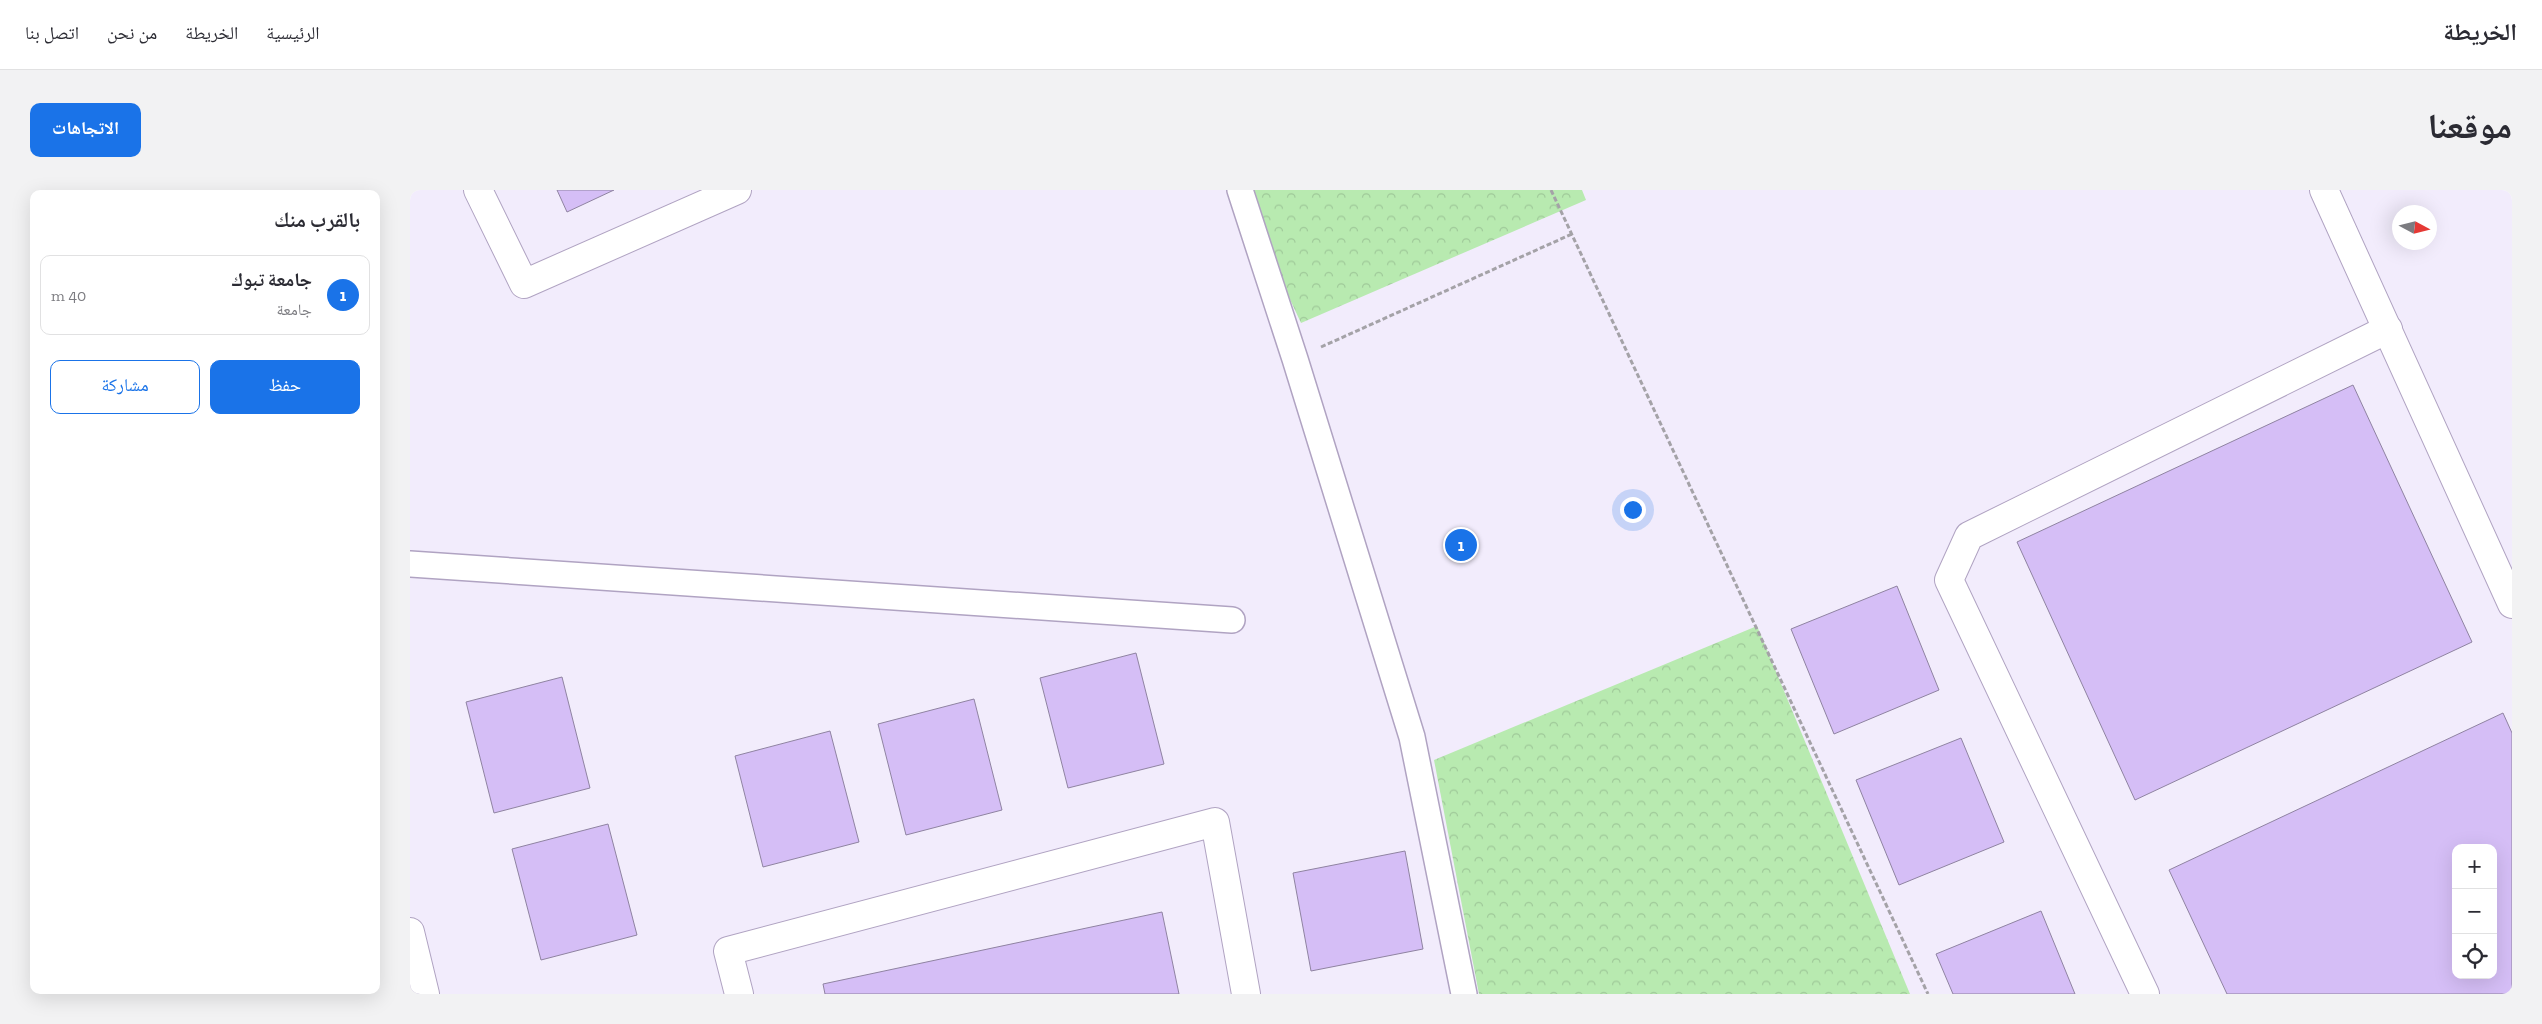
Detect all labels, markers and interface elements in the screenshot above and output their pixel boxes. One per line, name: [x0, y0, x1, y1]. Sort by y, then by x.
text: الخريطة: [2443, 17, 2517, 46]
text: اتصل بنا: [25, 22, 79, 44]
text: من نحن: [107, 22, 157, 44]
text: الخريطة: [185, 22, 238, 44]
text: الرئيسية: [266, 22, 320, 44]
button: الاتجاهات: [30, 103, 141, 157]
text: موقعنا: [2427, 105, 2512, 147]
north arrow: [2392, 205, 2437, 250]
text: بالقرب منك: [274, 207, 360, 232]
text: جامعة تبوك: [231, 268, 312, 291]
text: 40 m: [51, 286, 86, 305]
text: 1: [340, 286, 346, 305]
text: جامعة: [277, 300, 312, 319]
button: مشاركة: [50, 360, 200, 414]
button: حفظ: [210, 360, 360, 414]
your location: [1620, 497, 1646, 523]
pin: 1: [1445, 526, 1477, 564]
map controls: [2452, 844, 2497, 979]
button: +: [2452, 844, 2497, 889]
button: −: [2452, 889, 2497, 934]
button: locate: [2452, 934, 2497, 979]

